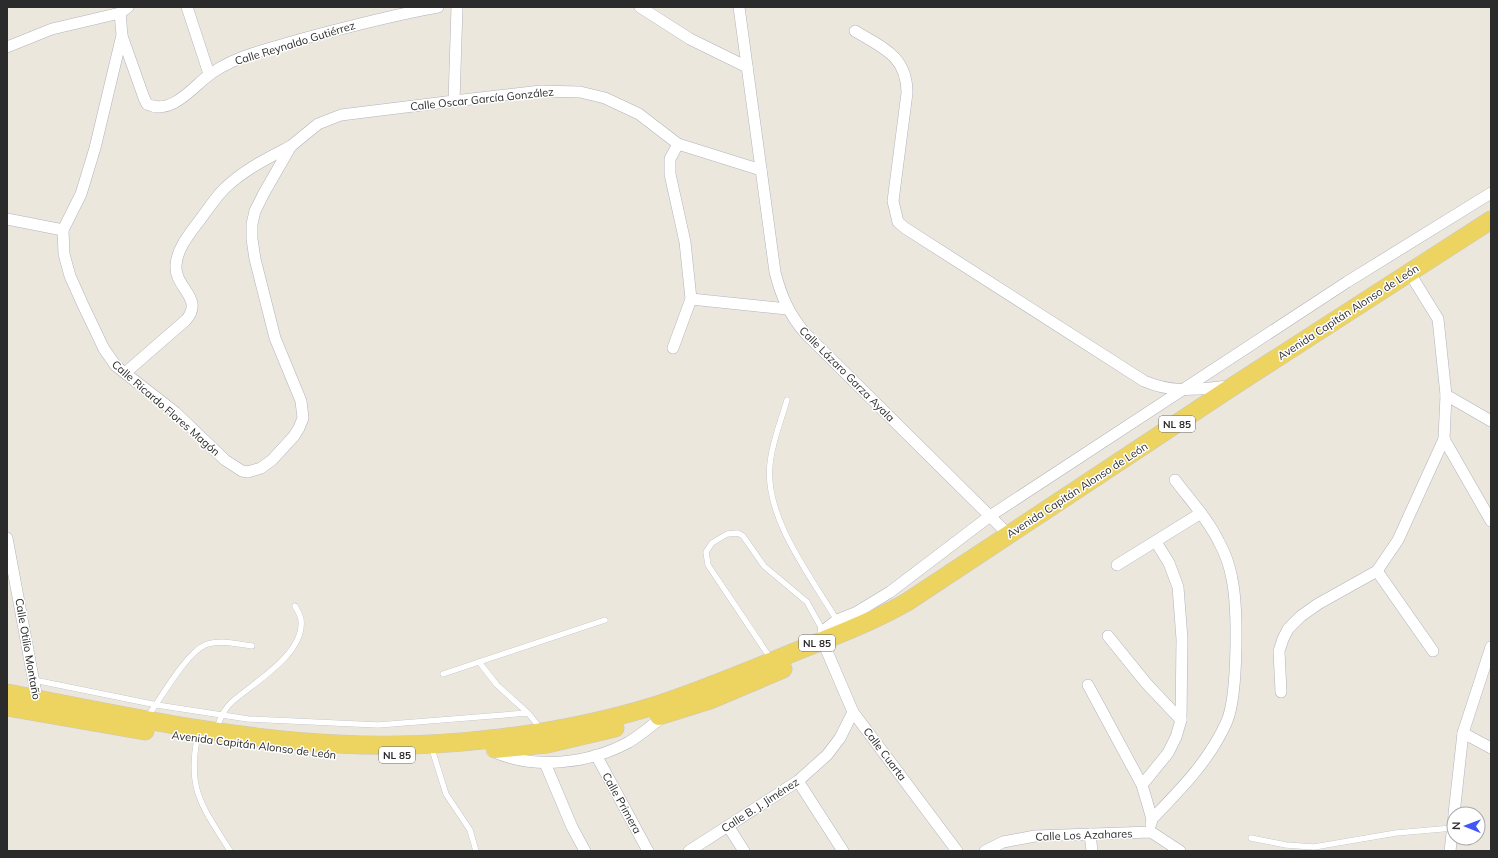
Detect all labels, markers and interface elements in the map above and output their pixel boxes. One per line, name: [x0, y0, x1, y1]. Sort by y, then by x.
street label: Calle Reynaldo Gutiérrez: [233, 18, 357, 68]
street label: Calle Oscar García González: [410, 84, 555, 114]
street label: Avenida Capitán Alonso de León: [1275, 261, 1421, 363]
street label: Calle Lázaro Garza Ayala: [796, 323, 898, 425]
street label: Calle Ricardo Flores Magón: [109, 357, 223, 459]
road number: NL 85: [1159, 416, 1195, 432]
street label: Avenida Capitán Alonso de León: [1004, 439, 1150, 541]
street label: Calle Otilio Montaño: [12, 597, 44, 701]
road number: NL 85: [799, 635, 835, 651]
street label: Calle Cuarta: [860, 725, 910, 783]
street label: Avenida Capitán Alonso de León: [171, 728, 337, 762]
road number: NL 85: [379, 747, 415, 763]
street label: Calle Primera: [599, 770, 645, 836]
street label: Calle B. J. Jiménez: [719, 775, 802, 835]
north arrow: [1446, 806, 1486, 846]
text: N: [1449, 822, 1463, 830]
street label: Calle Los Azahares: [1035, 826, 1133, 844]

